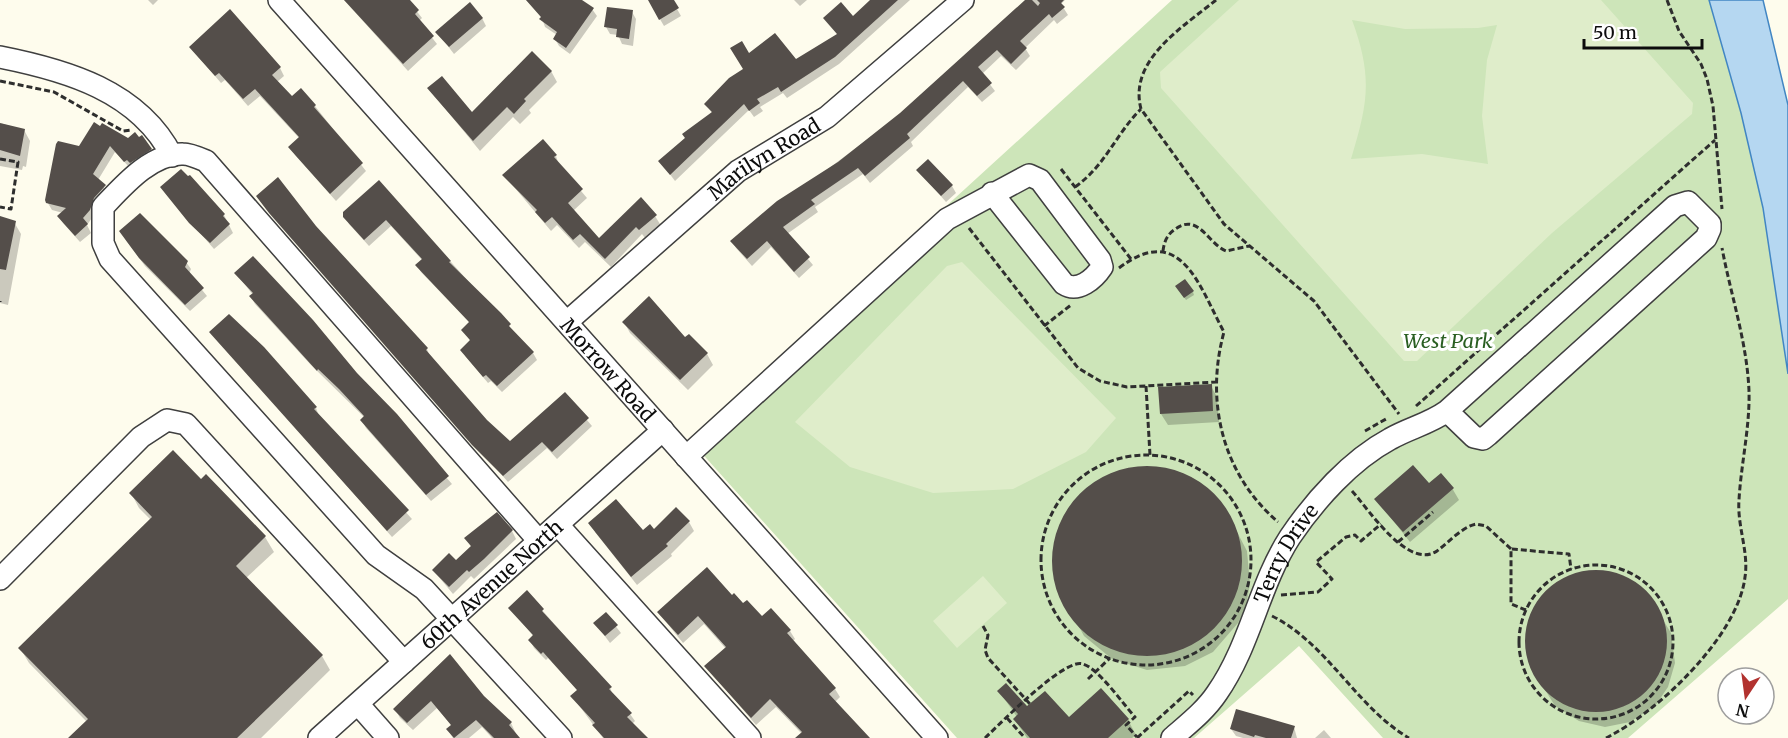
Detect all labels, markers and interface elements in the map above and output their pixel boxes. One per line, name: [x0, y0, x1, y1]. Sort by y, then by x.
scale bar: [1584, 12, 1702, 50]
text: 50 m: [1593, 21, 1637, 44]
street label: Marilyn Road: [702, 112, 824, 205]
street label: Morrow Road: [556, 312, 661, 427]
park label: West Park: [1403, 328, 1493, 353]
street label: Terry Drive: [1248, 498, 1323, 606]
street label: 60th Avenue North: [415, 514, 567, 654]
north arrow: [1716, 666, 1776, 726]
text: N: [1734, 699, 1751, 722]

